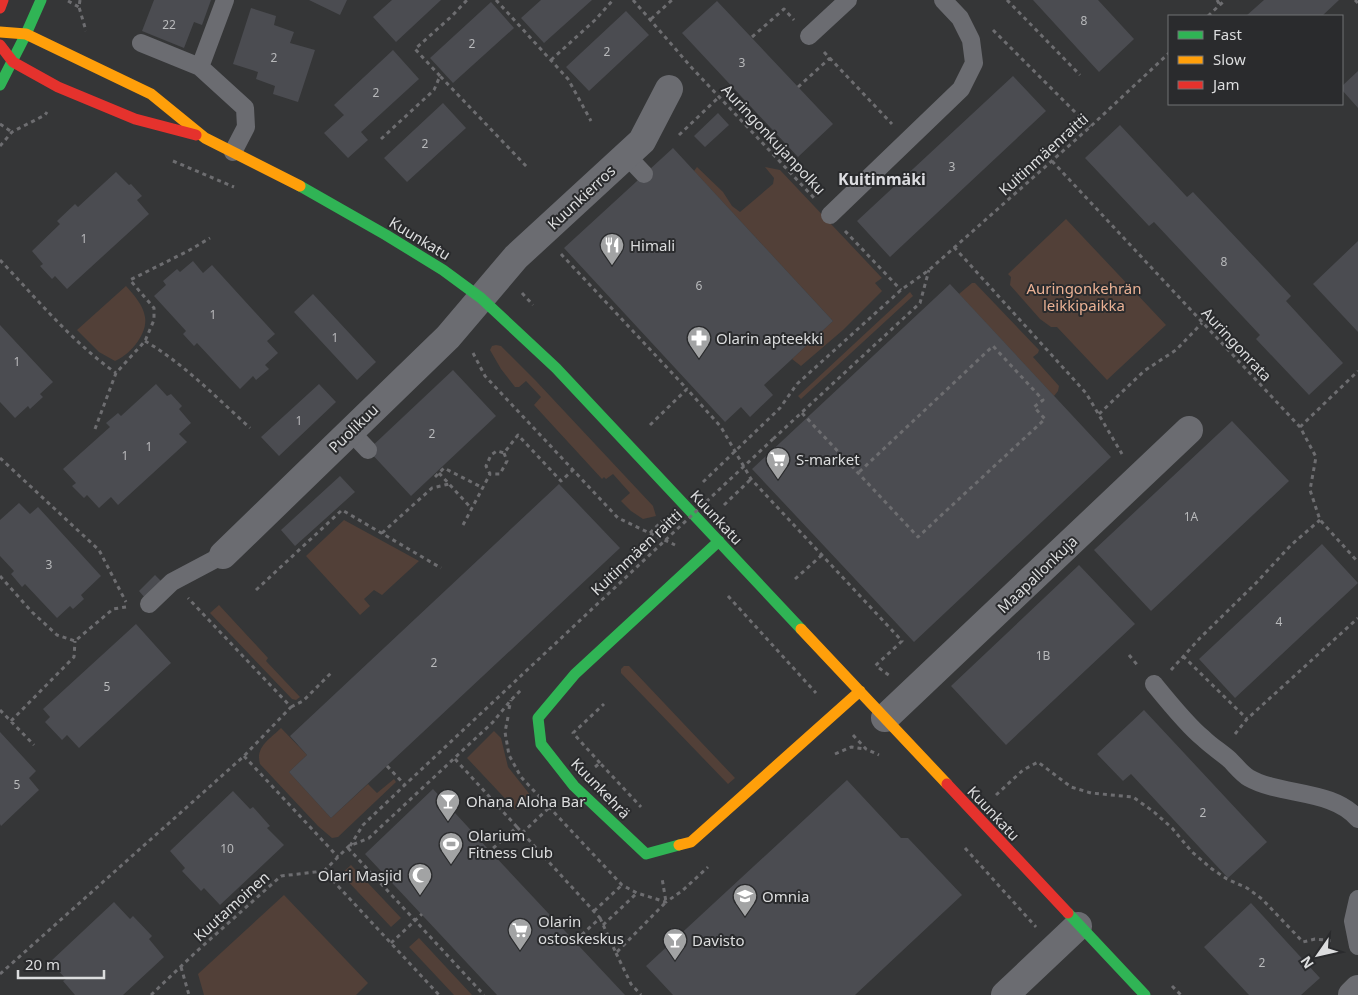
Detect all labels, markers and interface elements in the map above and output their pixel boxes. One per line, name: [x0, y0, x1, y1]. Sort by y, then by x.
house number: 8: [1081, 12, 1088, 29]
legend: [1168, 15, 1343, 105]
house number: 22: [162, 16, 176, 33]
text: Fast: [1213, 24, 1242, 44]
house number: 2: [469, 35, 476, 52]
house number: 2: [604, 43, 611, 60]
house number: 2: [271, 49, 278, 66]
text: Slow: [1213, 49, 1246, 69]
house number: 3: [739, 54, 746, 71]
text: Jam: [1211, 74, 1240, 94]
street label: Auringonkujanpolku: [718, 80, 830, 198]
house number: 2: [373, 84, 380, 101]
street label: Kuitinmäenraitti: [994, 108, 1092, 200]
house number: 2: [422, 135, 429, 152]
house number: 3: [949, 158, 956, 175]
street label: Kuunkierros: [543, 160, 619, 234]
district label: Kuitinmäki: [838, 168, 926, 190]
street label: Kuunkatu: [386, 212, 454, 264]
house number: 1: [81, 230, 87, 247]
restaurant icon: Himali: [599, 232, 625, 266]
place label: Himali: [630, 235, 675, 255]
house number: 8: [1221, 253, 1228, 270]
house number: 6: [696, 277, 703, 294]
park label: Auringonkehrän leikkipaikka: [1026, 278, 1142, 315]
street label: Auringonrata: [1198, 303, 1276, 385]
house number: 1: [210, 306, 216, 323]
pharmacy icon: Olarin apteekki: [686, 325, 712, 359]
place label: Olarin apteekki: [716, 328, 823, 348]
house number: 1: [332, 329, 338, 346]
house number: 1: [14, 353, 20, 370]
street label: Puolikuu: [324, 399, 382, 457]
house number: 1: [296, 412, 302, 429]
house number: 2: [429, 425, 436, 442]
house number: 1: [146, 438, 152, 455]
supermarket icon: S-market: [765, 446, 791, 480]
house number: 1: [122, 447, 128, 464]
place label: S-market: [796, 449, 860, 469]
street label: Kuunkatu: [686, 485, 748, 549]
street label: Kuitinmäen raitti: [586, 504, 686, 600]
house number: 1A: [1184, 508, 1199, 525]
street label: Maapallonkuja: [993, 531, 1081, 617]
house number: 3: [46, 556, 53, 573]
house number: 4: [1276, 613, 1283, 630]
house number: 1B: [1036, 647, 1051, 664]
house number: 2: [431, 654, 438, 671]
house number: 5: [104, 678, 111, 695]
street label: Kuunkehrä: [567, 753, 635, 823]
house number: 5: [14, 776, 21, 793]
street label: Kuunkatu: [963, 781, 1025, 845]
bar icon: Ohana Aloha Bar: [435, 788, 461, 822]
place label: Ohana Aloha Bar: [466, 791, 585, 811]
house number: 2: [1200, 804, 1207, 821]
place label: Olarium Fitness Club: [468, 825, 553, 862]
sports icon: Olarium Fitness Club: [438, 831, 464, 865]
house number: 10: [220, 840, 234, 857]
mosque icon: Olari Masjid: [407, 862, 433, 896]
place label: Olari Masjid: [318, 865, 402, 885]
street label: Kuutamoinen: [189, 867, 273, 945]
school or university icon: Omnia: [732, 883, 758, 917]
place label: Omnia: [762, 886, 809, 906]
place label: Olarin ostoskeskus: [538, 911, 624, 948]
supermarket icon: Olarin ostoskeskus: [507, 917, 533, 951]
bar icon: Davisto: [662, 927, 688, 961]
place label: Davisto: [692, 930, 745, 950]
north arrow: [1293, 930, 1343, 980]
scale bar: [18, 948, 104, 980]
text: N: [1296, 953, 1318, 973]
text: 20 m: [25, 954, 60, 974]
house number: 2: [1259, 954, 1266, 971]

